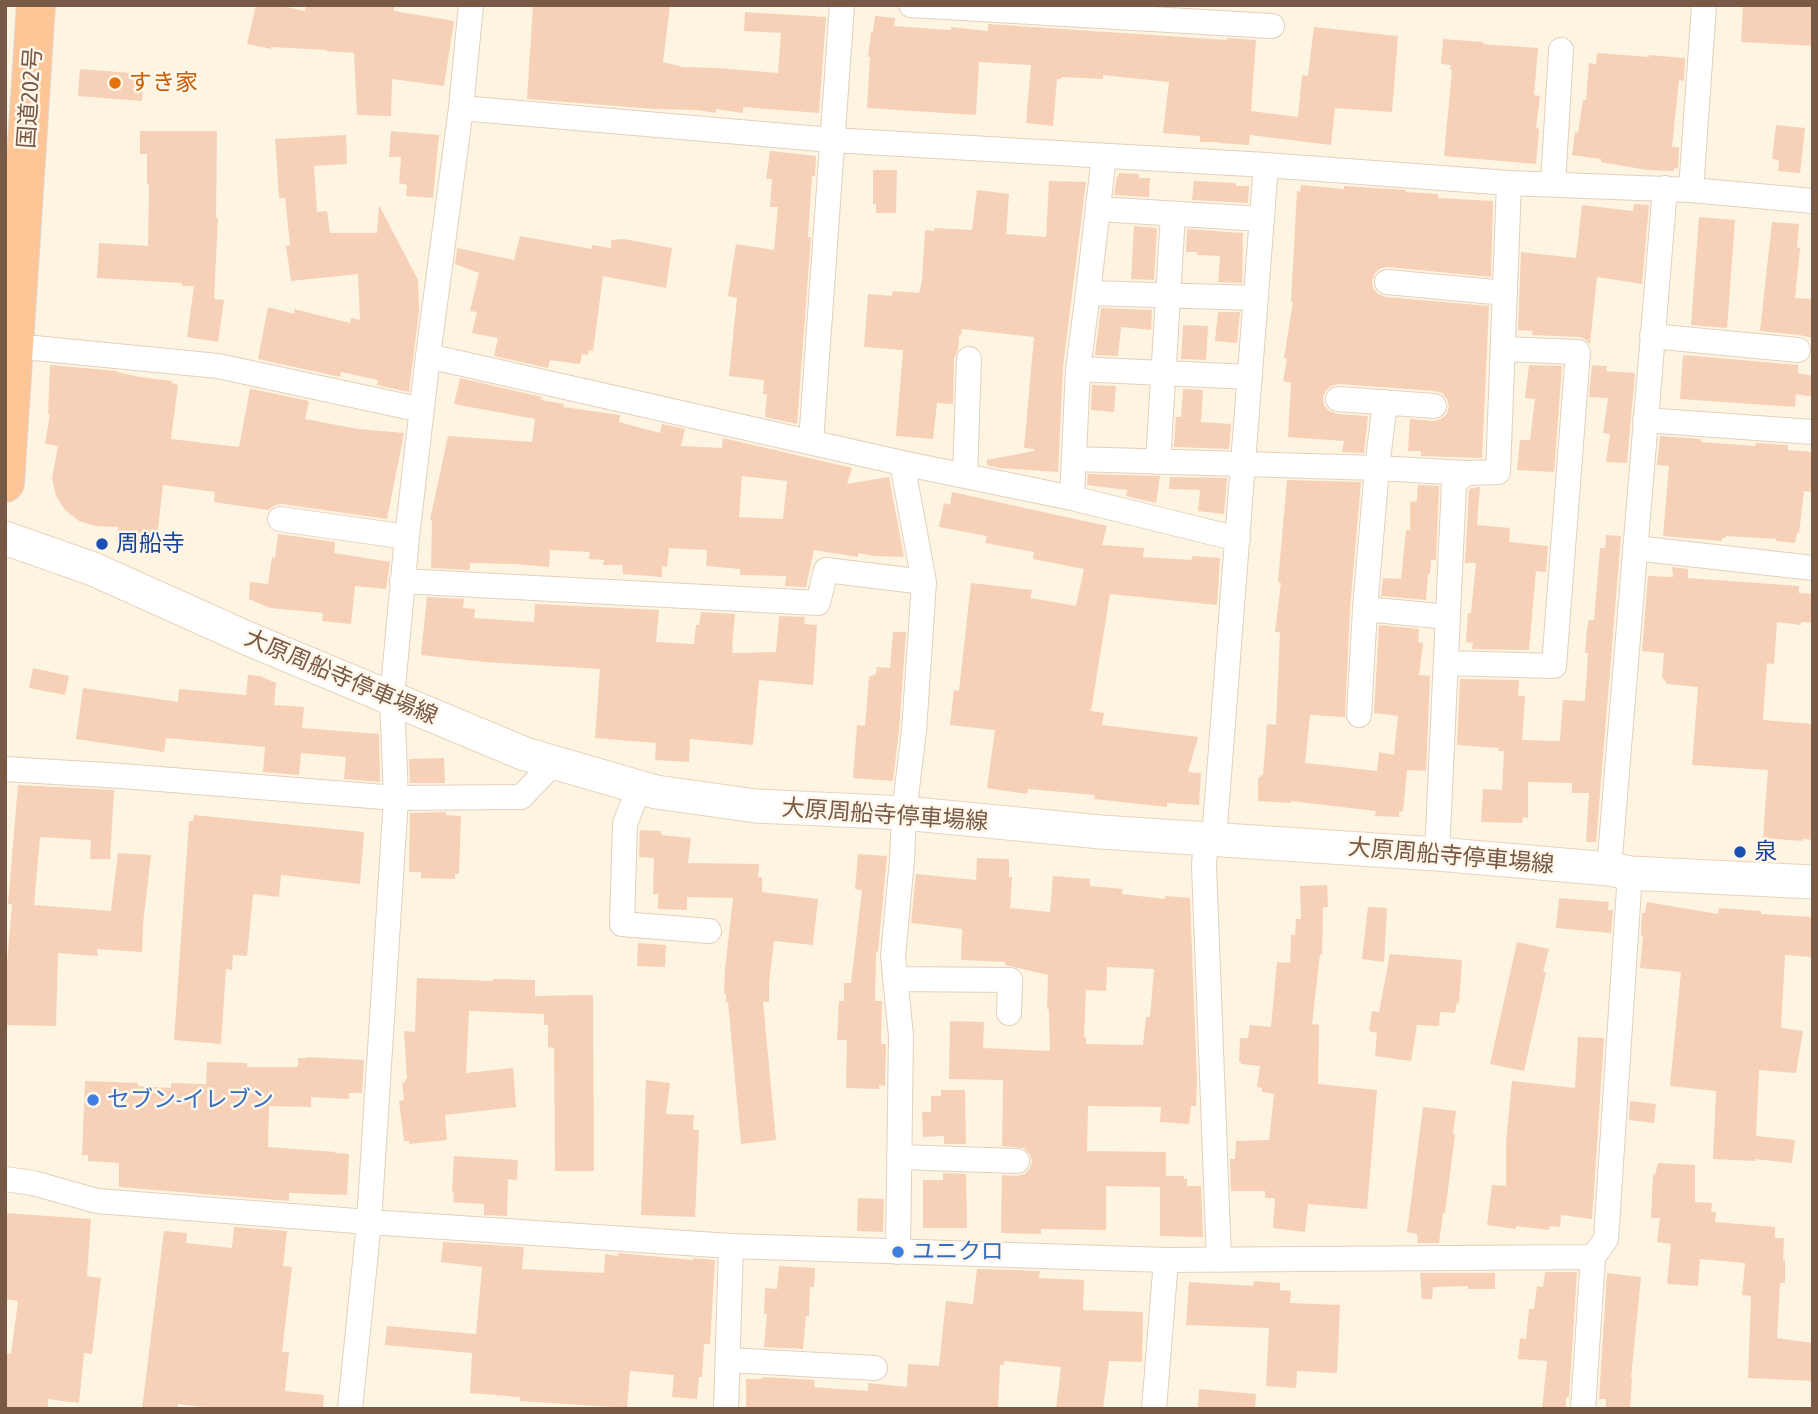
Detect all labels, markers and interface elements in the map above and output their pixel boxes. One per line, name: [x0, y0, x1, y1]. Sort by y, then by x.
street label: 国道202号: [13, 46, 47, 150]
place label: すき家: [129, 69, 198, 97]
marker: すき家: [107, 75, 123, 91]
place label: 周船寺: [116, 530, 185, 558]
marker: 周船寺: [94, 536, 110, 552]
street label: 大原周船寺停車場線: [240, 624, 442, 730]
street label: 大原周船寺停車場線: [781, 794, 989, 836]
street label: 大原周船寺停車場線: [1347, 833, 1555, 879]
place label: 泉: [1754, 838, 1777, 866]
marker: 泉: [1732, 844, 1748, 860]
place label: セブン-イレブン: [107, 1086, 274, 1114]
marker: セブン-イレブン: [85, 1092, 101, 1108]
place label: ユニクロ: [912, 1238, 1004, 1266]
marker: ユニクロ: [890, 1244, 906, 1260]

